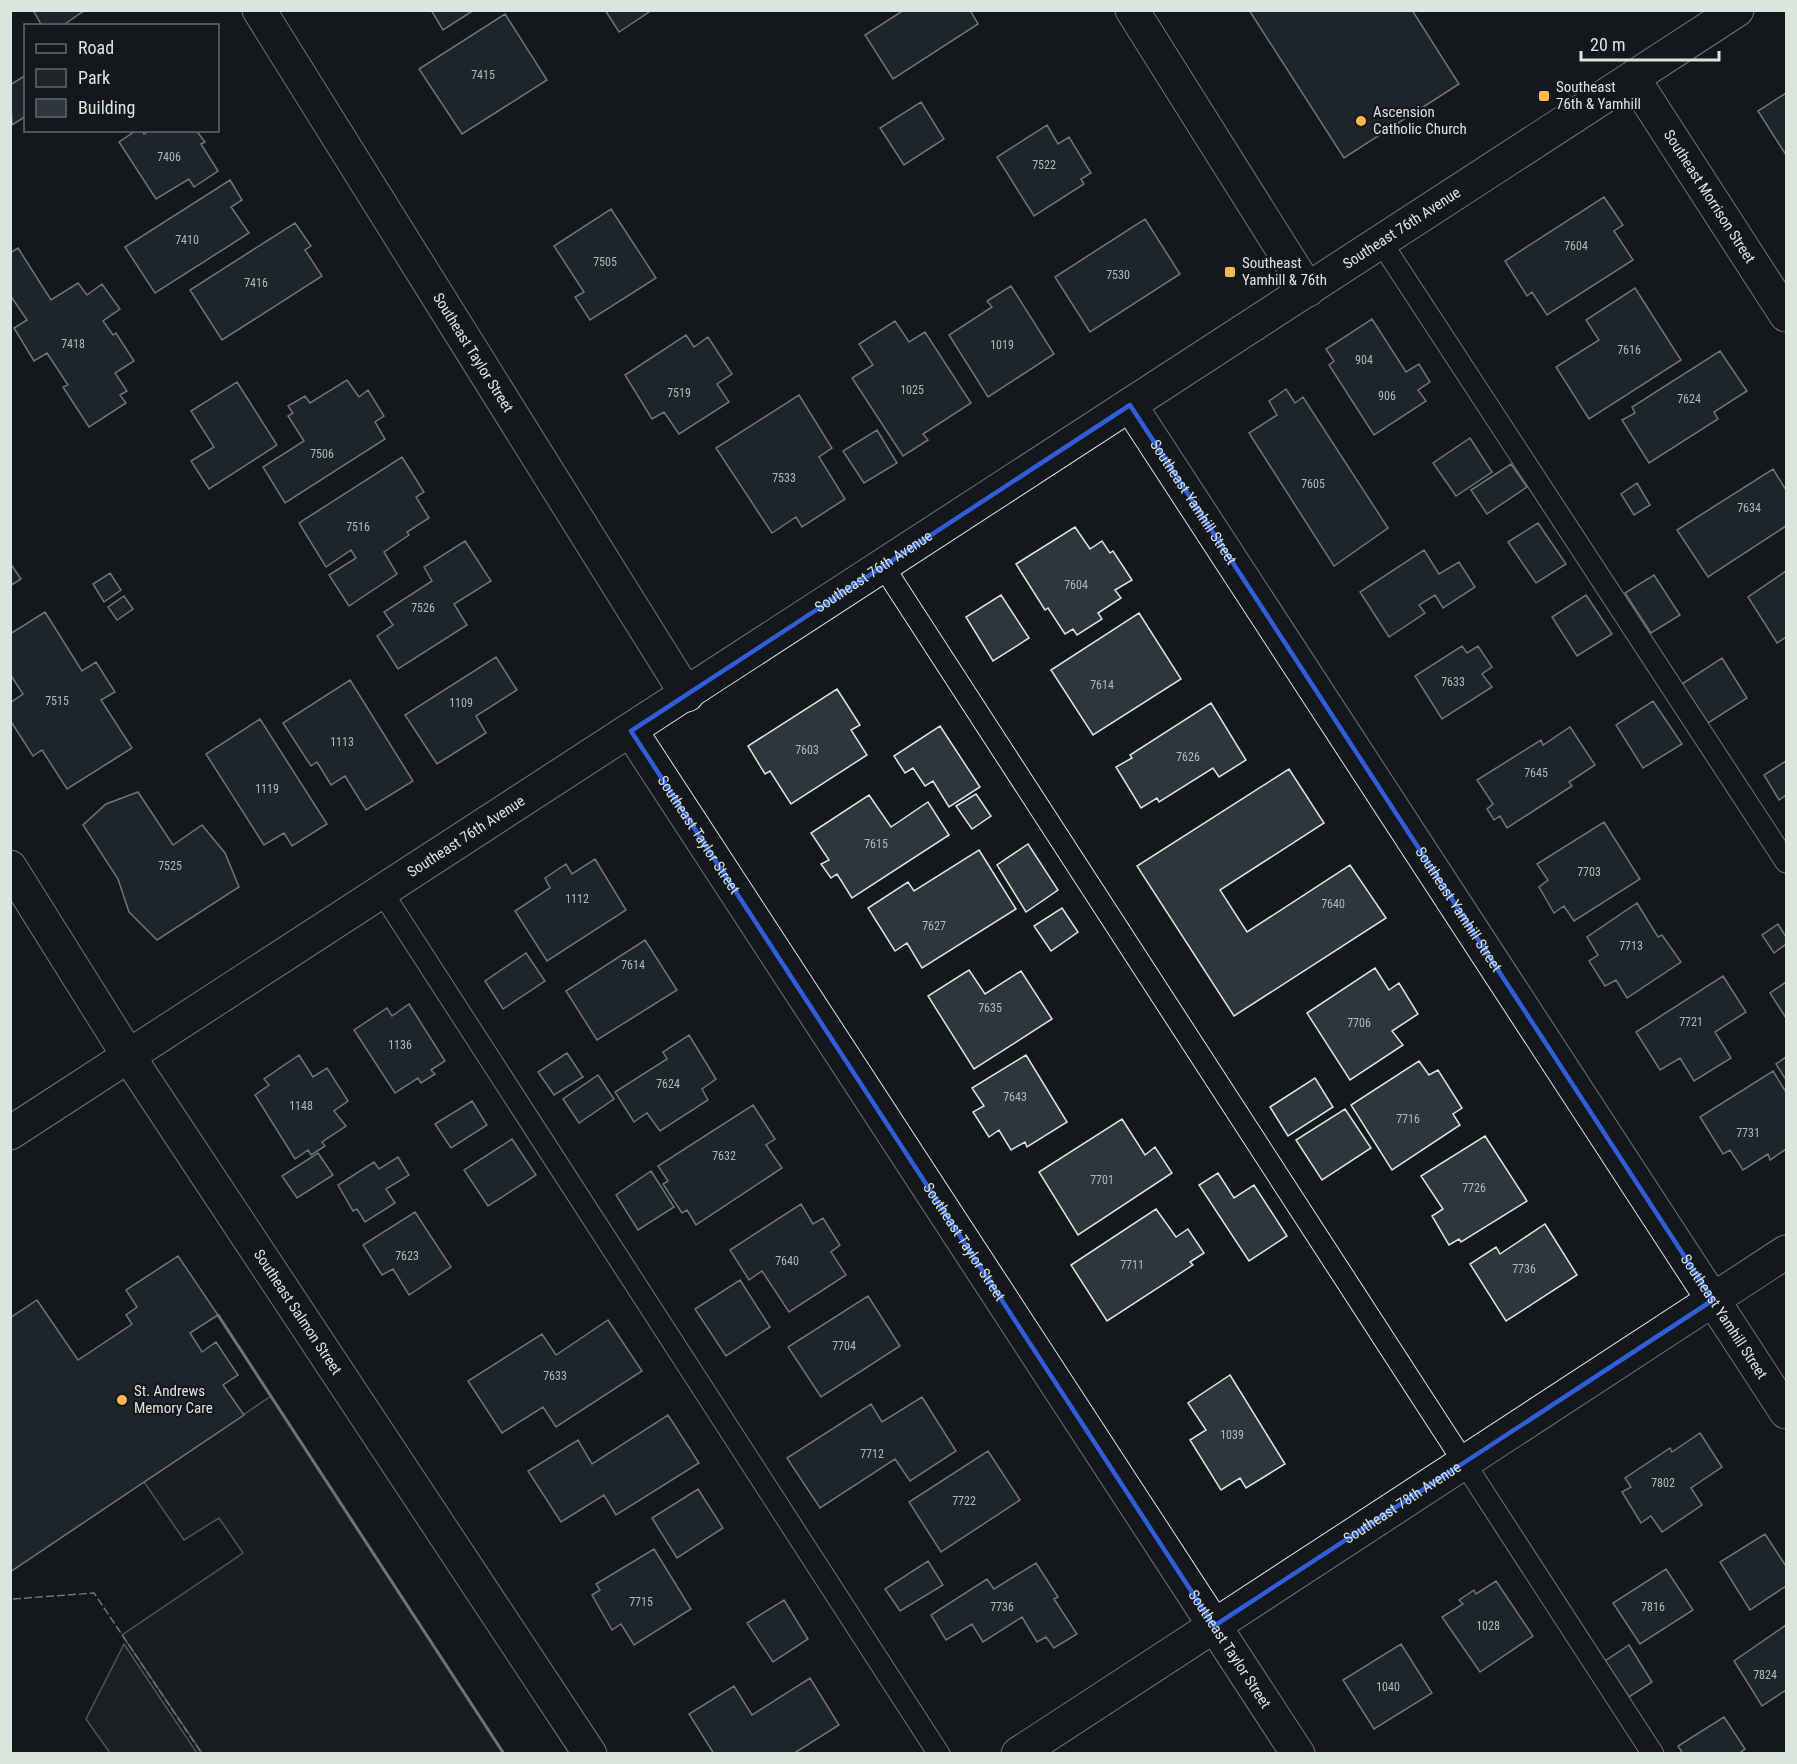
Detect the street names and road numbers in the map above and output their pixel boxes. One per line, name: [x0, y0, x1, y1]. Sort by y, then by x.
street label: Southeast Morrison Street: [1660, 126, 1759, 266]
street label: Southeast 76th Avenue: [1340, 183, 1464, 273]
street label: Southeast Taylor Street: [429, 290, 517, 416]
street label: Southeast Yamhill Street: [1146, 436, 1241, 568]
street label: Southeast 76th Avenue: [811, 527, 936, 616]
street label: Southeast Taylor Street: [654, 772, 744, 897]
street label: Southeast 76th Avenue: [404, 792, 528, 881]
street label: Southeast Yamhill Street: [1411, 844, 1506, 975]
street label: Southeast Taylor Street: [919, 1179, 1009, 1304]
street label: Southeast Salmon Street: [250, 1246, 346, 1378]
street label: Southeast Yamhill Street: [1677, 1251, 1771, 1382]
street label: Southeast 78th Avenue: [1340, 1458, 1464, 1548]
street label: Southeast Taylor Street: [1185, 1587, 1275, 1712]

